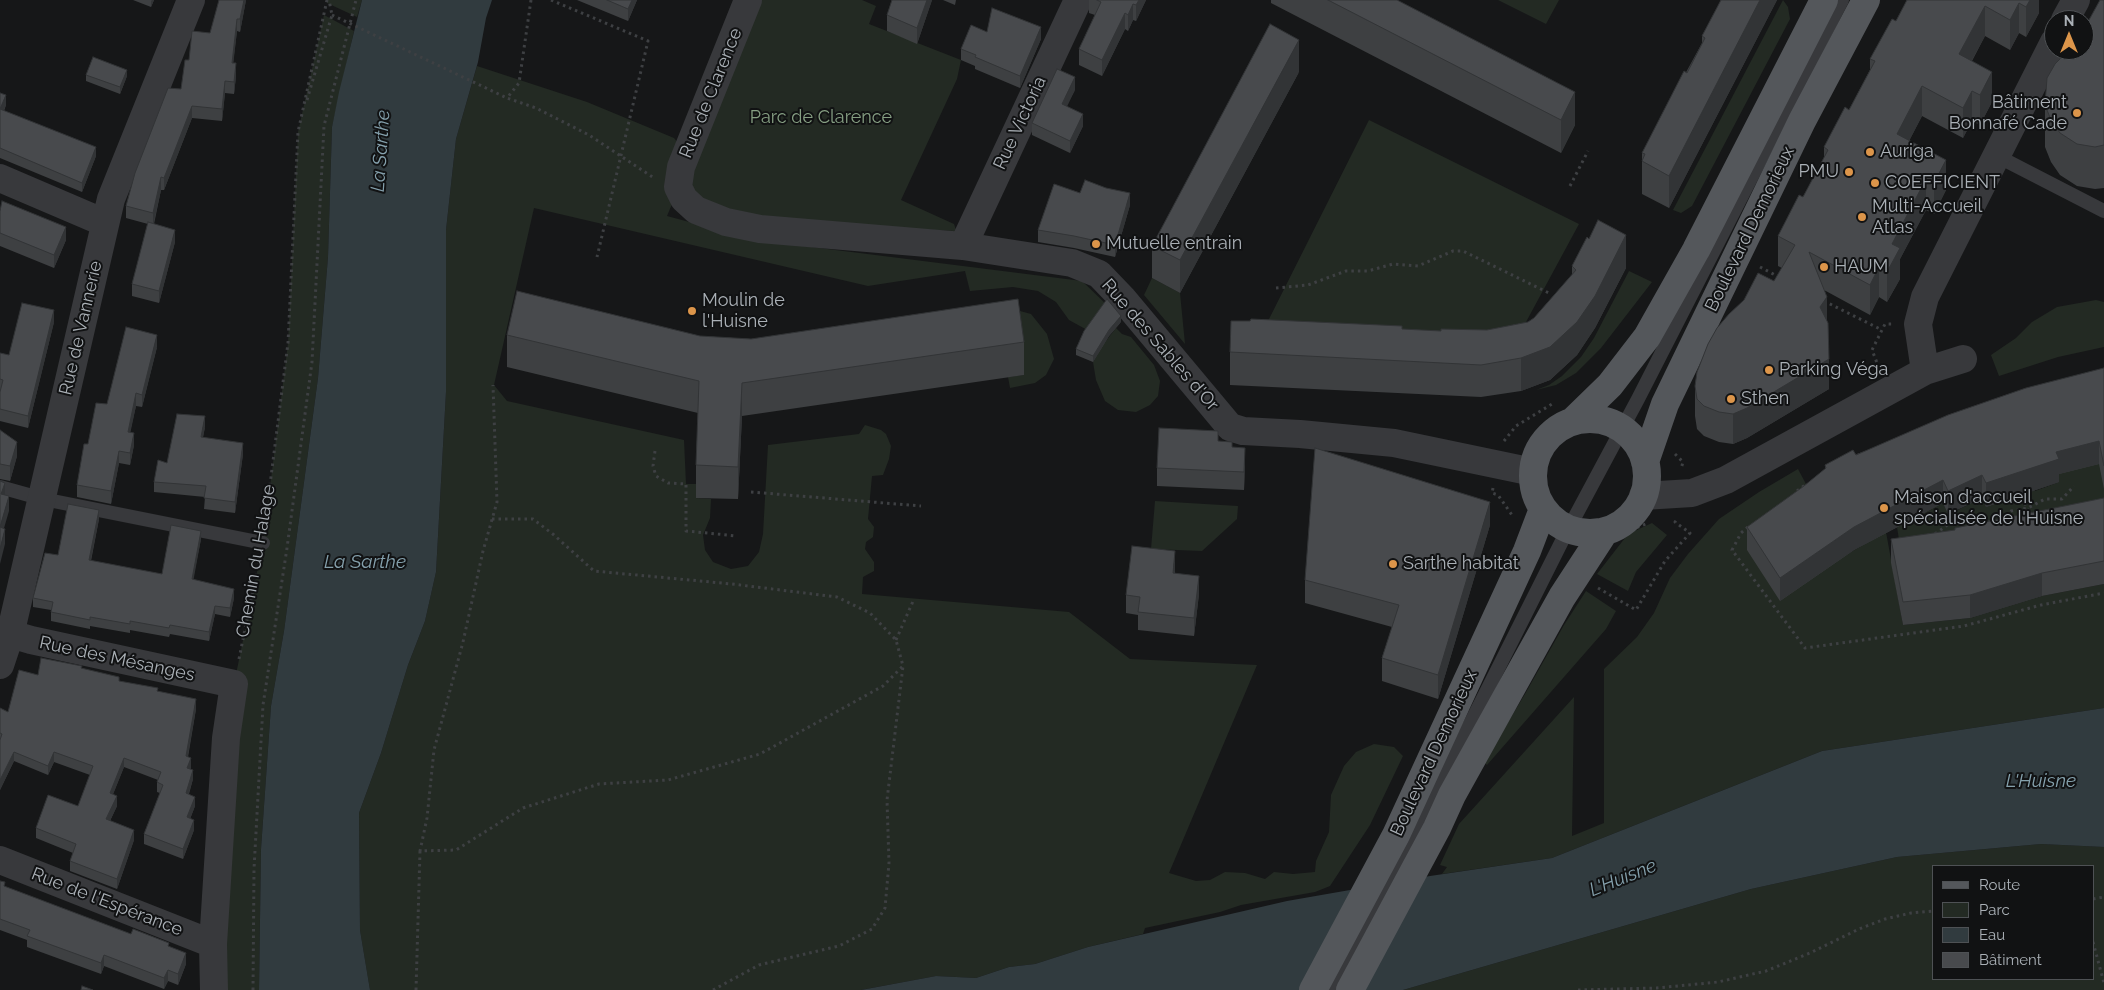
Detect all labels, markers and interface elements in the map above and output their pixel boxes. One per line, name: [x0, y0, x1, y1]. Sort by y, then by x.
north arrow: [2044, 10, 2094, 60]
text: N: [2064, 13, 2074, 29]
street label: Rue de Clarence: [675, 25, 747, 161]
street label: Rue Victoria: [989, 73, 1051, 173]
place label: Bâtiment Bonnafé Cade: [1949, 92, 2067, 134]
park label: Parc de Clarence: [750, 107, 892, 129]
marker: Bâtiment Bonnafé Cade: [2071, 107, 2083, 119]
water label: La Sarthe: [367, 109, 395, 193]
place label: Auriga: [1880, 141, 1934, 163]
street label: Boulevard Demorieux: [1701, 143, 1799, 315]
marker: Auriga: [1864, 146, 1876, 158]
place label: PMU: [1798, 161, 1839, 183]
marker: PMU: [1843, 166, 1855, 178]
place label: COEFFICIENT: [1885, 172, 2000, 194]
marker: COEFFICIENT: [1869, 177, 1881, 189]
place label: Multi-Accueil Atlas: [1872, 196, 1982, 238]
marker: Multi-Accueil Atlas: [1856, 211, 1868, 223]
place label: Mutuelle entrain: [1106, 233, 1242, 255]
marker: Mutuelle entrain: [1090, 238, 1102, 250]
place label: HAUM: [1834, 256, 1888, 278]
street label: Rue de Vannerie: [55, 259, 107, 397]
marker: HAUM: [1818, 261, 1830, 273]
street label: Rue des Sables d'Or: [1097, 275, 1223, 415]
place label: Moulin de l'Huisne: [702, 290, 785, 332]
marker: Moulin de l'Huisne: [686, 305, 698, 317]
place label: Parking Véga: [1779, 359, 1888, 381]
marker: Parking Véga: [1763, 364, 1775, 376]
place label: Sthen: [1741, 388, 1789, 410]
marker: Sthen: [1725, 393, 1737, 405]
street label: Chemin du Halage: [232, 483, 280, 639]
place label: Maison d'accueil spécialisée de l'Huisne: [1894, 487, 2083, 530]
marker: Maison d'accueil spécialisée de l'Huisne: [1878, 502, 1890, 514]
water label: La Sarthe: [324, 551, 406, 573]
place label: Sarthe habitat: [1403, 553, 1519, 575]
marker: Sarthe habitat: [1387, 558, 1399, 570]
street label: Rue des Mésanges: [37, 632, 197, 686]
street label: Boulevard Demorieux: [1386, 666, 1482, 840]
water label: L'Huisne: [2006, 770, 2076, 792]
water label: L'Huisne: [1586, 854, 1660, 902]
street label: Rue de l'Espérance: [28, 863, 186, 941]
legend: [1932, 865, 2094, 980]
text: Route: [1979, 876, 2020, 894]
text: Parc: [1979, 901, 2010, 919]
text: Eau: [1979, 926, 2005, 944]
text: Bâtiment: [1979, 951, 2042, 969]

